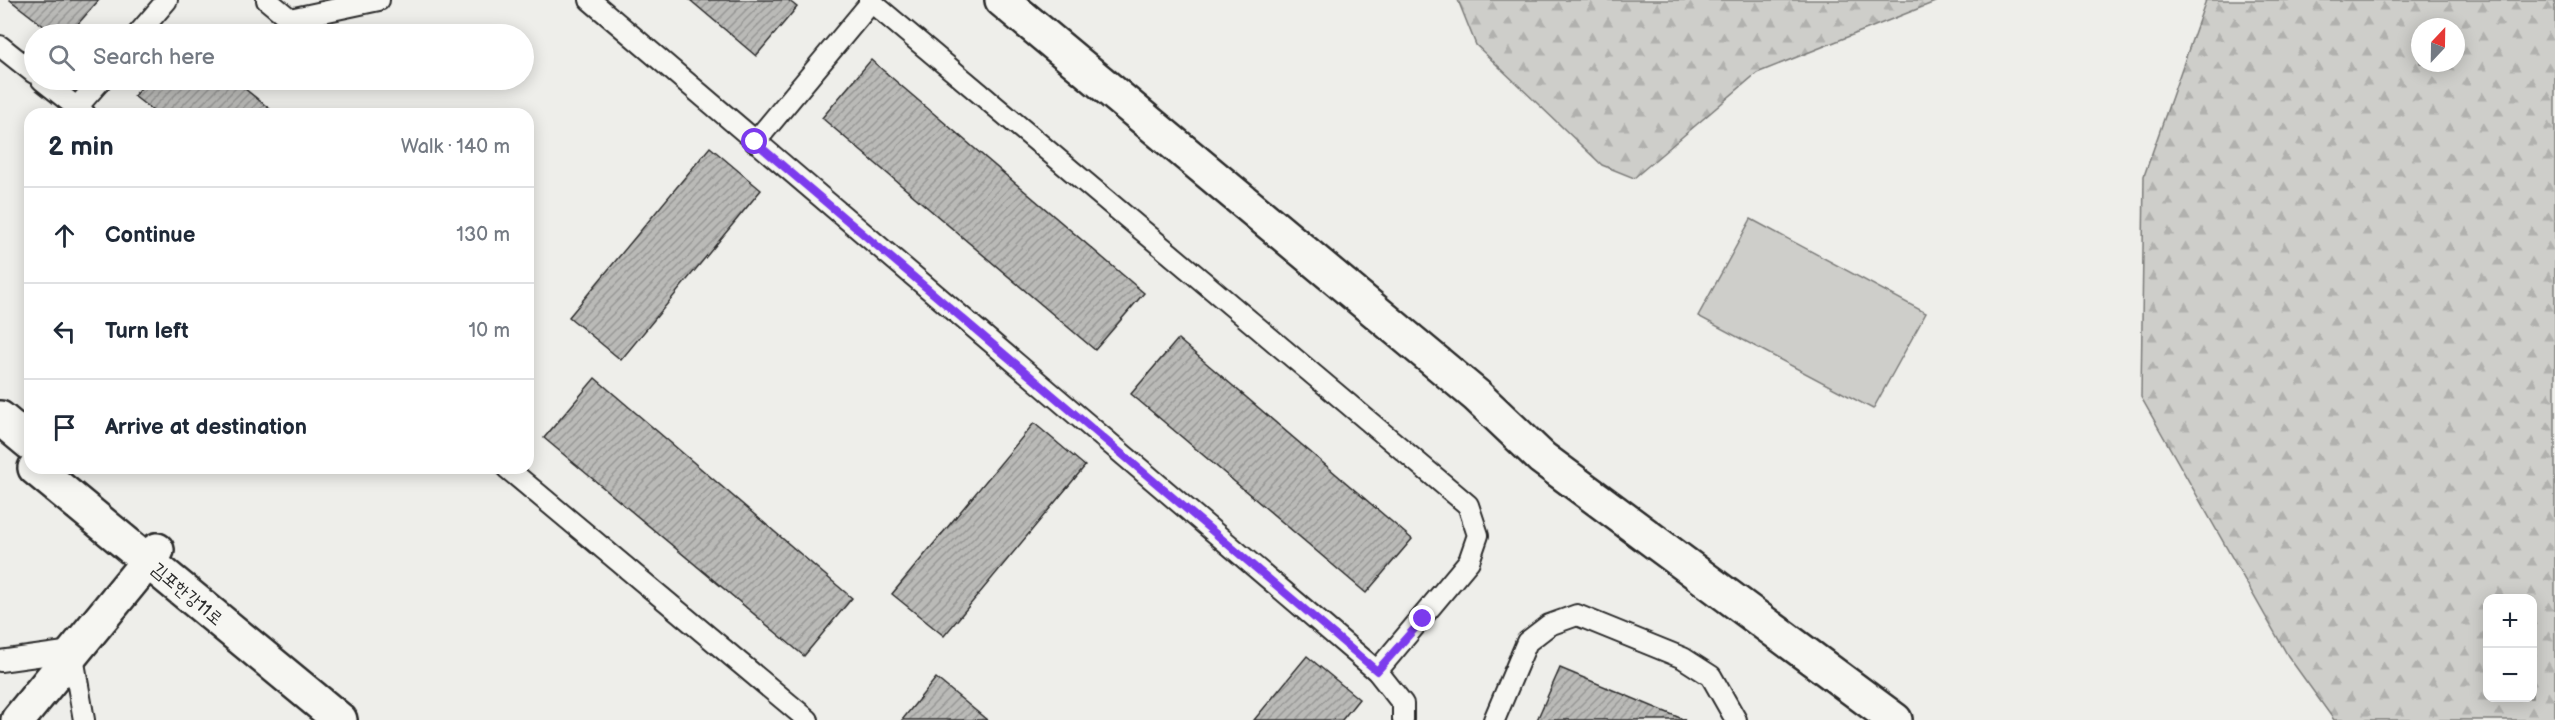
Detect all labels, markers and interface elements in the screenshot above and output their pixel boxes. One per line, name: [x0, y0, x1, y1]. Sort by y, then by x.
north arrow: [2411, 18, 2465, 72]
search box: [24, 24, 534, 90]
icon: search: [45, 41, 78, 74]
text: Search here: [93, 44, 215, 71]
route start: [741, 128, 767, 154]
text: 2 min: [48, 132, 114, 163]
text: Walk · 140 m: [401, 135, 510, 159]
icon: ahead: [48, 219, 81, 252]
text: Continue: [105, 222, 195, 249]
text: 130 m: [456, 223, 510, 247]
icon: left: [48, 315, 81, 348]
text: Turn left: [105, 318, 189, 345]
text: 10 m: [469, 319, 510, 343]
icon: arrive: [48, 411, 81, 444]
text: Arrive at destination: [105, 414, 307, 441]
street label: 김포한강11로: [147, 558, 227, 630]
map controls: [2483, 594, 2537, 702]
button: +: [2483, 594, 2537, 648]
route end: [1409, 605, 1435, 631]
button: −: [2483, 648, 2537, 702]

